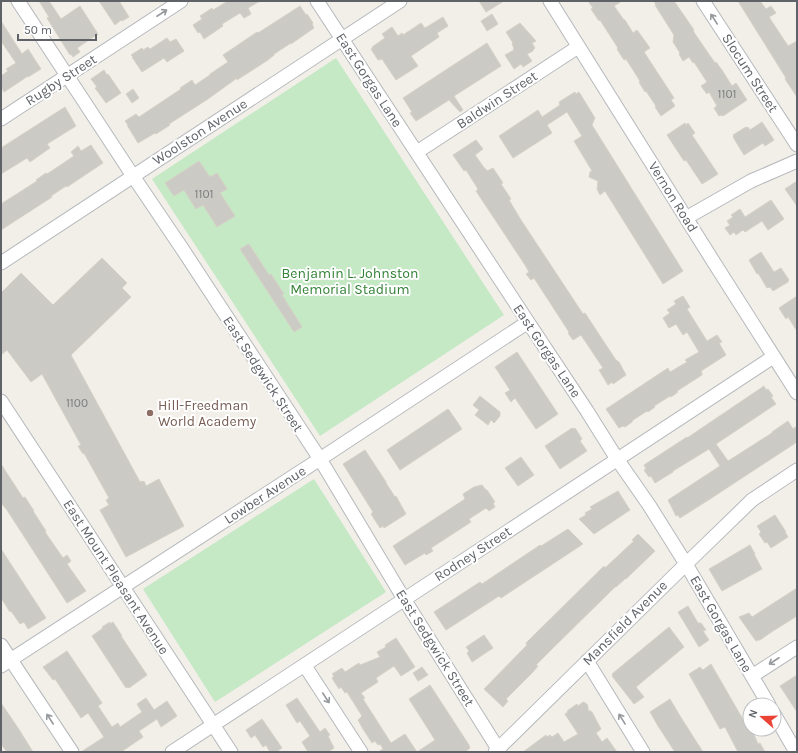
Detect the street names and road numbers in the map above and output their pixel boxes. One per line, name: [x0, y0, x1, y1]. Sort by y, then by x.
street label: East Gorgas Lane: [332, 30, 406, 130]
street label: Slocum Street: [718, 30, 782, 116]
street label: Rugby Street: [22, 51, 100, 109]
street label: Baldwin Street: [453, 68, 541, 132]
street label: Woolston Avenue: [149, 95, 251, 169]
street label: Vernon Road: [645, 159, 701, 235]
street label: East Gorgas Lane: [509, 301, 585, 401]
street label: East Sedgwick Street: [219, 313, 307, 435]
street label: Lowber Avenue: [221, 462, 309, 528]
street label: East Mount Pleasant Avenue: [60, 496, 172, 658]
street label: Rodney Street: [431, 523, 515, 585]
street label: East Gorgas Lane: [686, 572, 756, 676]
street label: Mansfield Avenue: [579, 577, 671, 669]
street label: East Sedgwick Street: [392, 586, 478, 710]

